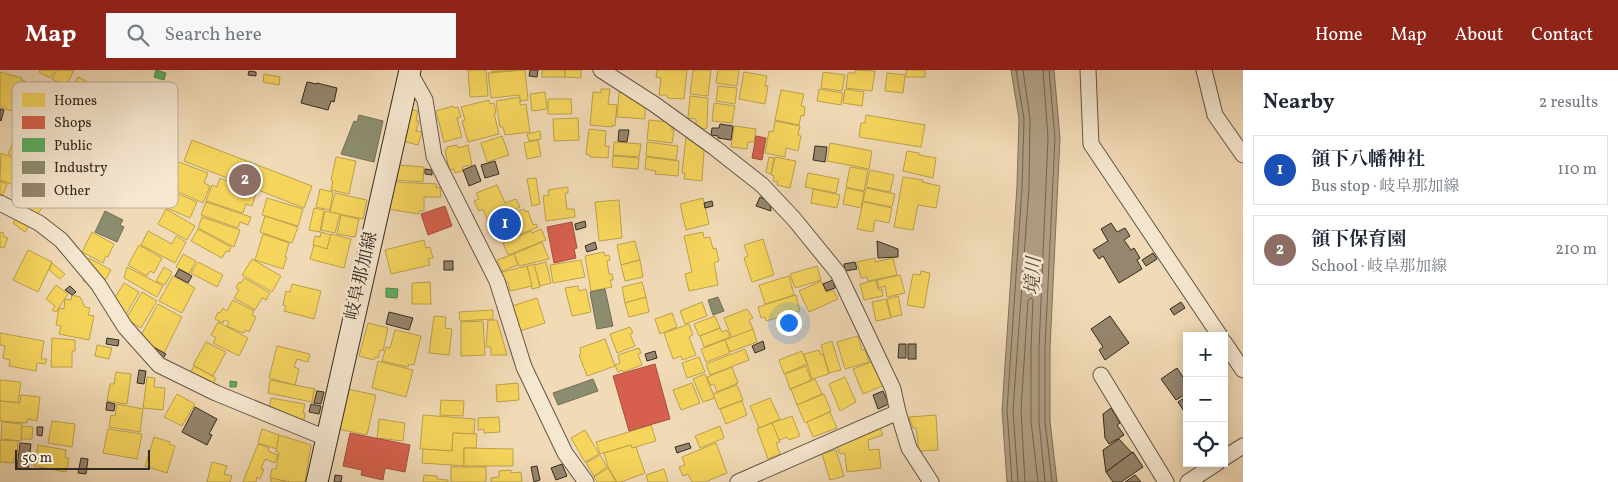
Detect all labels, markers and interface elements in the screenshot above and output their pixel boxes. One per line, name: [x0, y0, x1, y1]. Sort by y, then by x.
search box: [106, 13, 456, 58]
text: Map: [25, 18, 76, 52]
icon: search: [124, 21, 152, 49]
text: Search here: [164, 22, 262, 48]
text: Home: [1315, 23, 1363, 48]
text: Map: [1391, 23, 1427, 48]
text: About: [1455, 23, 1503, 48]
text: Contact: [1531, 23, 1593, 48]
legend: [12, 82, 178, 208]
text: Nearby: [1263, 88, 1334, 117]
text: Homes: [54, 92, 97, 111]
text: 2 results: [1539, 92, 1598, 114]
text: Shops: [54, 114, 92, 133]
text: Public: [54, 137, 92, 156]
text: 領下八幡神社: [1311, 147, 1425, 173]
text: Industry: [54, 159, 108, 178]
text: 1: [1277, 159, 1283, 181]
text: 110 m: [1558, 159, 1597, 181]
pin: 2: [229, 161, 261, 199]
text: Bus stop · 岐阜那加線: [1311, 176, 1460, 198]
text: Other: [54, 182, 90, 201]
pin: 1: [489, 205, 521, 243]
text: 領下保育園: [1311, 227, 1406, 253]
street label: 岐阜那加線: [340, 229, 384, 323]
text: 2: [1276, 239, 1284, 261]
text: 210 m: [1555, 239, 1597, 261]
water label: 境川: [1020, 254, 1048, 296]
text: School · 岐阜那加線: [1311, 256, 1447, 278]
your location: [776, 310, 802, 336]
map controls: [1183, 332, 1228, 467]
button: +: [1183, 332, 1228, 377]
button: −: [1183, 377, 1228, 422]
button: locate: [1183, 422, 1228, 467]
scale bar: [15, 447, 150, 470]
text: 50 m: [22, 449, 52, 468]

